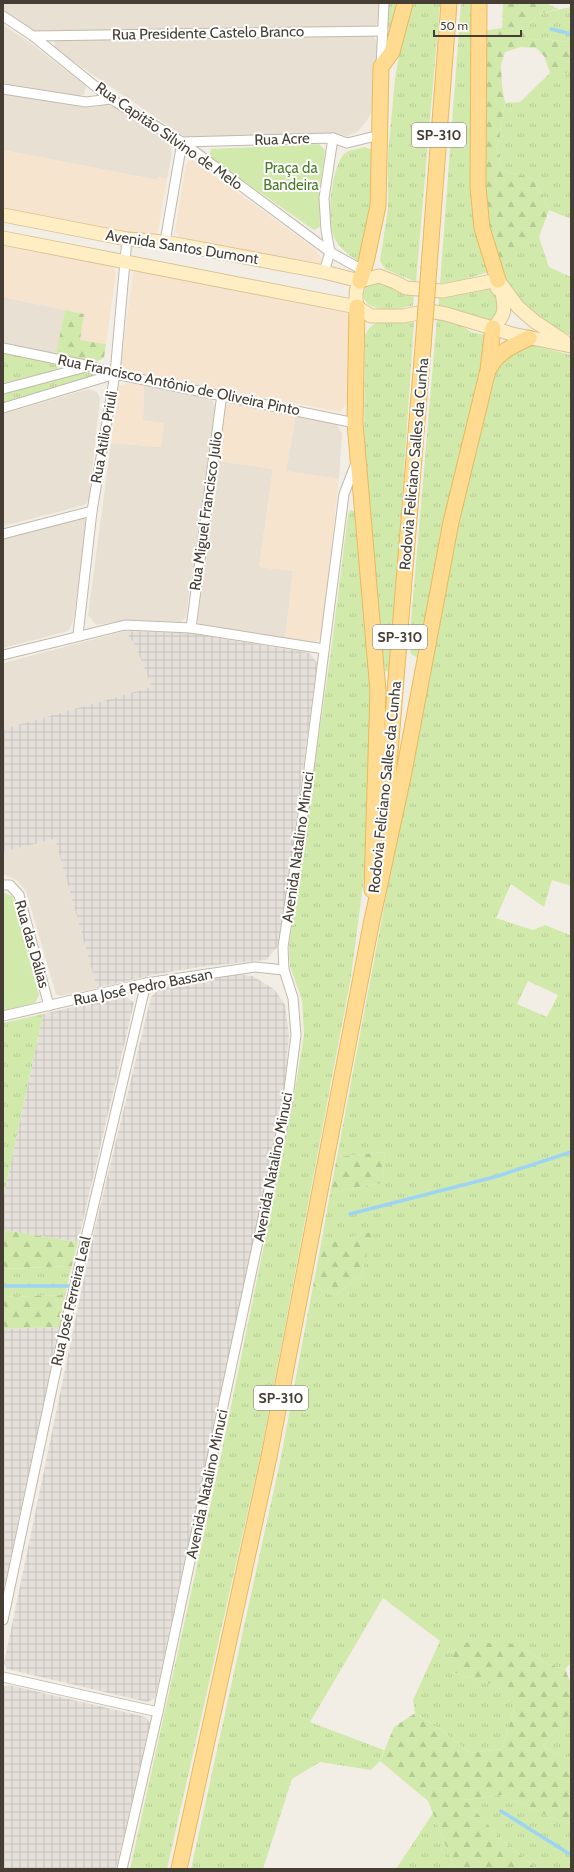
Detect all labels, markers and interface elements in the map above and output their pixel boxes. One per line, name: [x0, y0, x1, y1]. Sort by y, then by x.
scale bar: [434, 12, 521, 38]
text: 50 m: [440, 18, 468, 33]
street label: Rua Presidente Castelo Branco: [112, 22, 304, 44]
street label: Rua Capitão Silvino de Melo: [92, 78, 246, 194]
road number: SP-310: [412, 123, 466, 147]
street label: Rua Acre: [254, 129, 310, 149]
park label: Praça da Bandeira: [263, 159, 320, 194]
street label: Avenida Santos Dumont: [104, 226, 260, 268]
street label: Rua Francisco Antônio de Oliveira Pinto: [56, 350, 302, 420]
street label: Rodovia Feliciano Salles da Cunha: [396, 356, 432, 571]
street label: Rua Atilio Priuli: [87, 389, 121, 485]
street label: Rua Miguel Francisco Julio: [186, 430, 226, 592]
road number: SP-310: [373, 625, 427, 649]
street label: Rodovia Feliciano Salles da Cunha: [365, 679, 405, 894]
street label: Avenida Natalino Minuci: [279, 770, 317, 924]
street label: Rua das Dálias: [11, 898, 53, 990]
street label: Rua José Pedro Bassan: [72, 965, 214, 1009]
street label: Avenida Natalino Minuci: [250, 1091, 296, 1243]
street label: Rua José Ferreira Leal: [47, 1234, 95, 1368]
road number: SP-310: [254, 1386, 308, 1410]
street label: Avenida Natalino Minuci: [182, 1408, 232, 1560]

